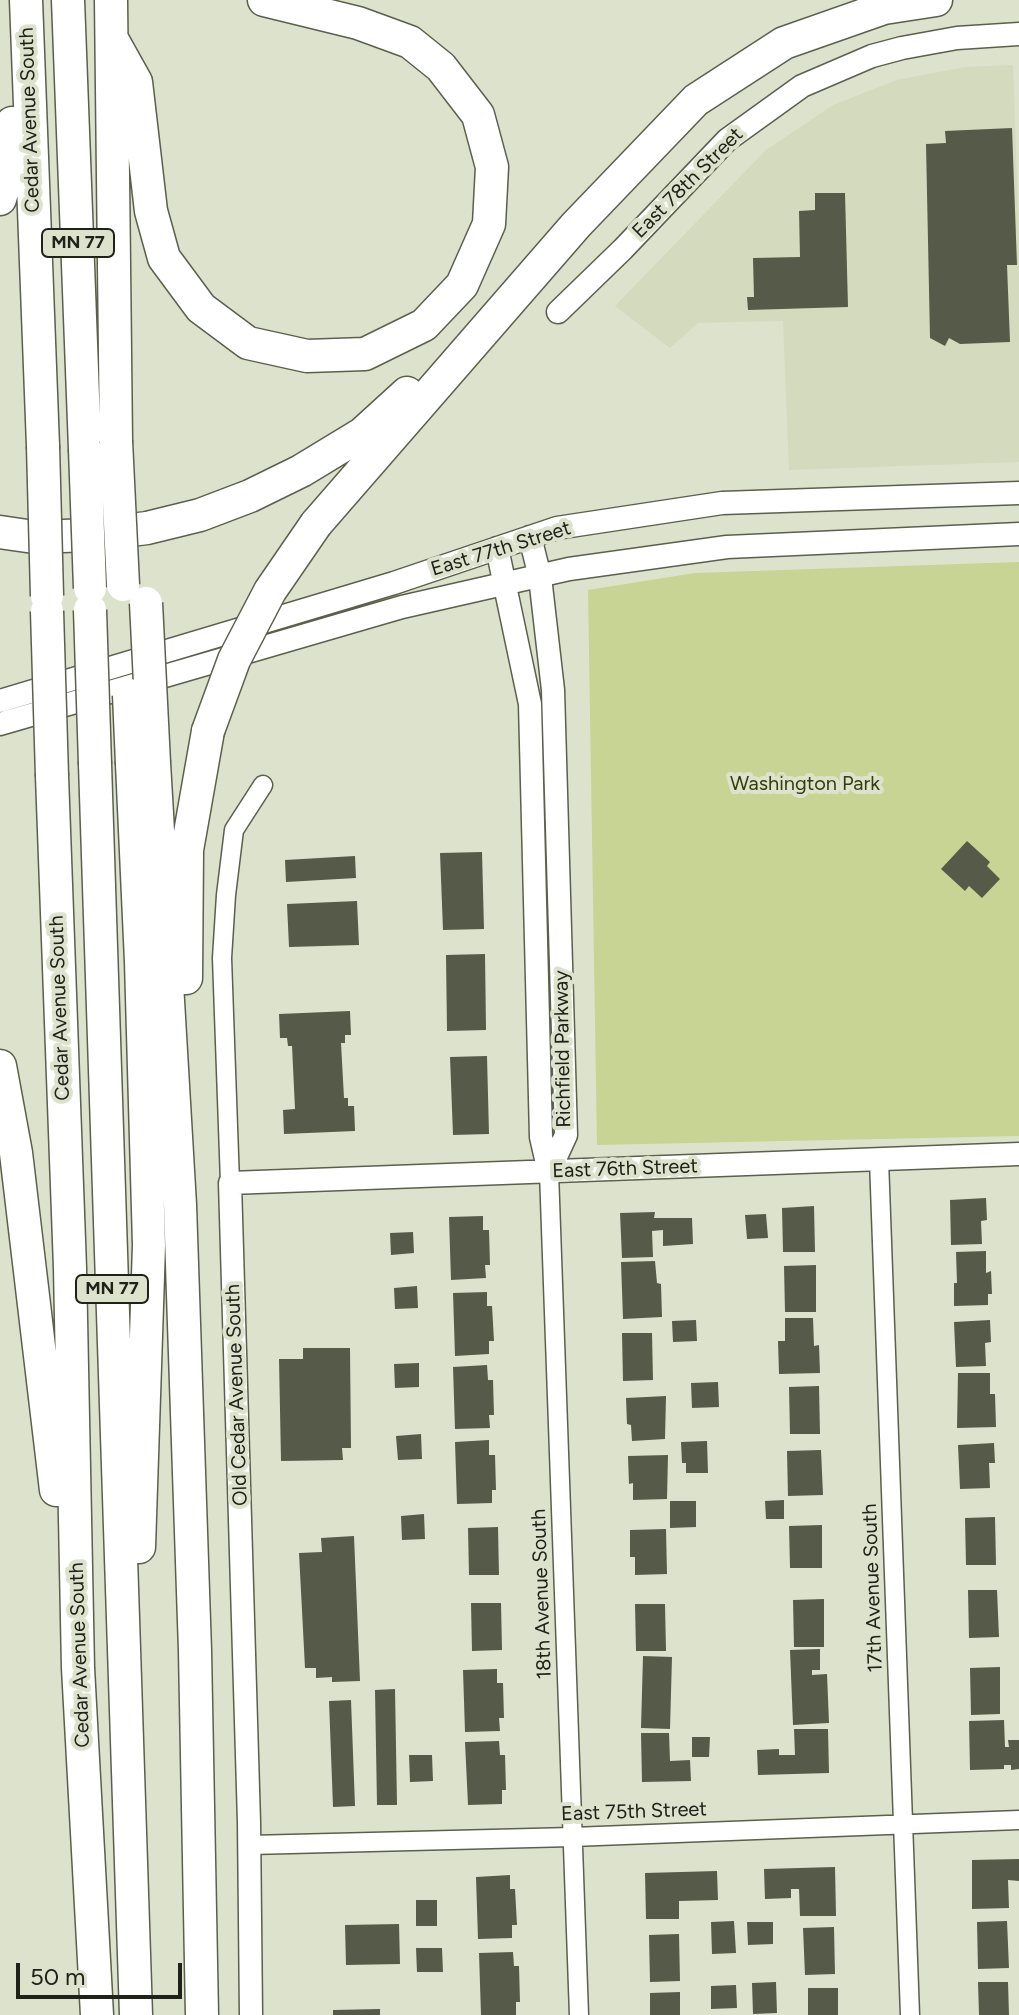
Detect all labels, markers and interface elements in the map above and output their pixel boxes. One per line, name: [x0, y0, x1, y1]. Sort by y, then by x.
street label: Cedar Avenue South: [15, 27, 45, 213]
street label: East 78th Street: [628, 123, 748, 243]
road number: MN 77: [42, 229, 114, 257]
street label: East 77th Street: [428, 516, 574, 582]
park label: Washington Park: [730, 772, 880, 796]
street label: Cedar Avenue South: [45, 915, 75, 1101]
street label: Richfield Parkway: [550, 970, 576, 1128]
street label: East 76th Street: [552, 1154, 698, 1184]
road number: MN 77: [76, 1275, 148, 1303]
street label: Old Cedar Avenue South: [221, 1284, 253, 1506]
street label: 17th Avenue South: [858, 1503, 888, 1673]
street label: 18th Avenue South: [527, 1508, 557, 1680]
street label: Cedar Avenue South: [65, 1562, 95, 1748]
street label: East 75th Street: [561, 1797, 707, 1827]
scale bar: [20, 1947, 186, 1997]
text: 50 m: [30, 1962, 86, 1991]

